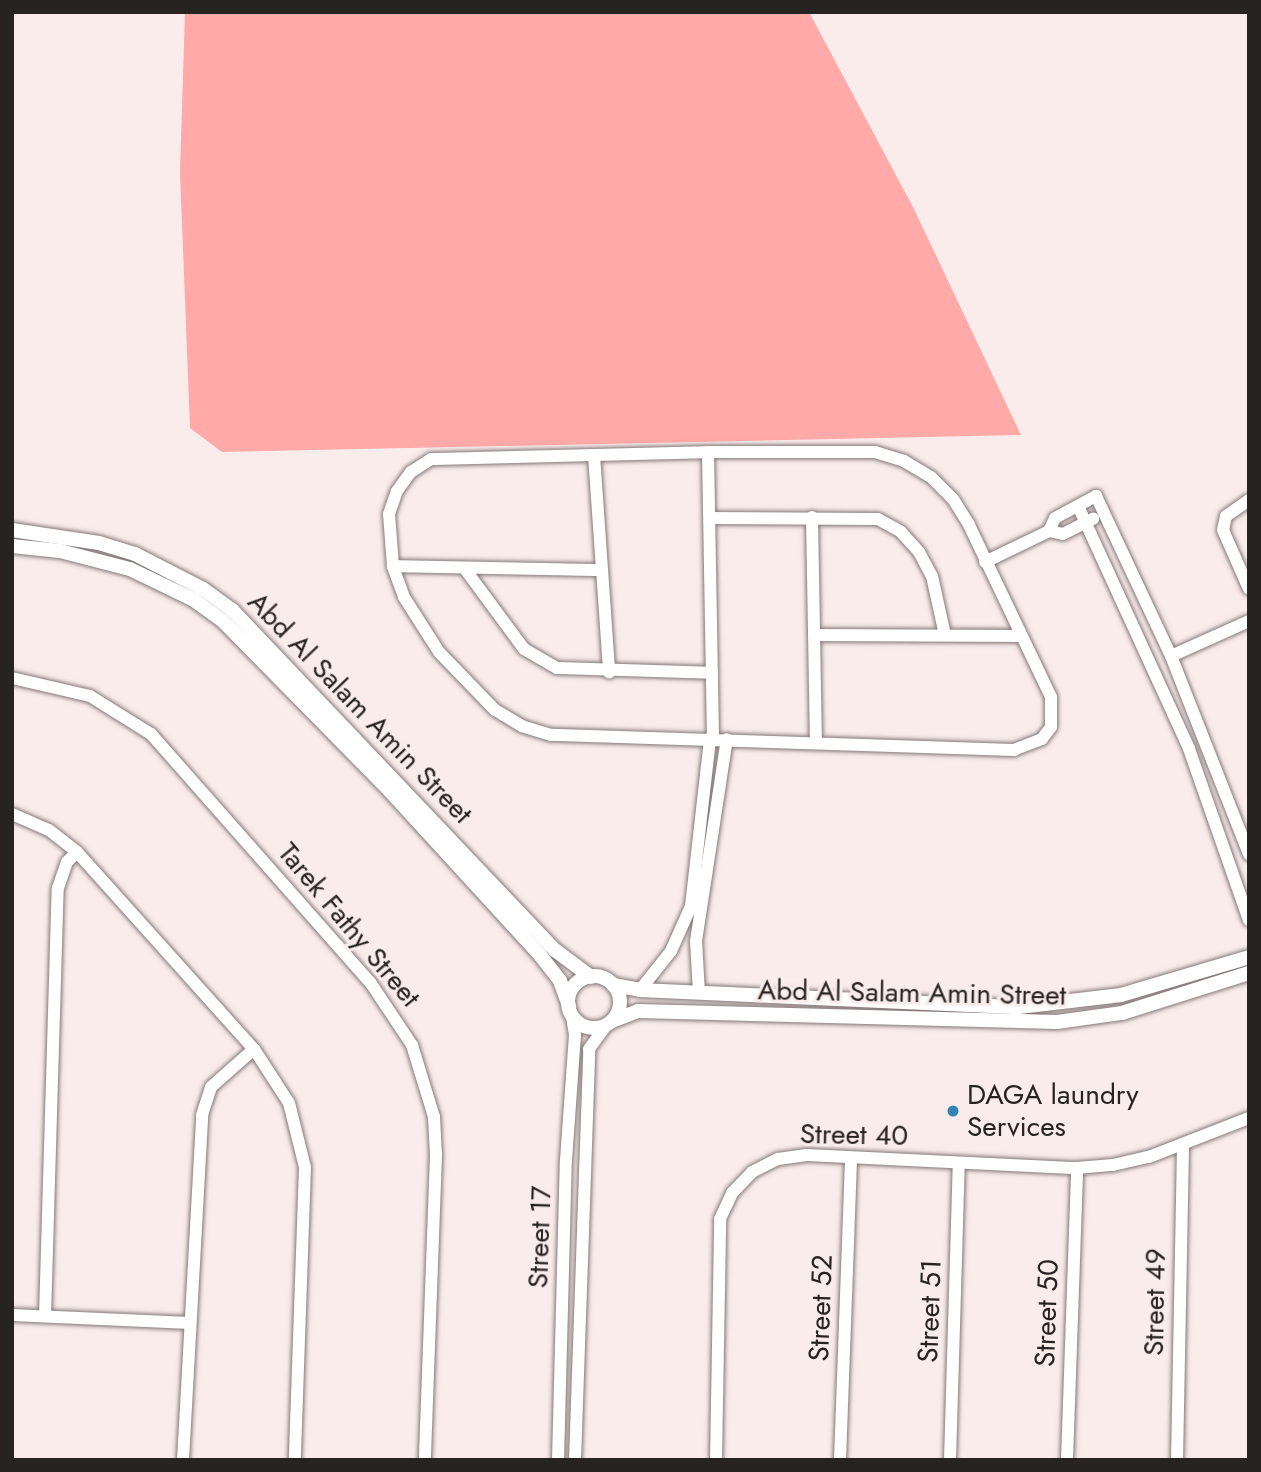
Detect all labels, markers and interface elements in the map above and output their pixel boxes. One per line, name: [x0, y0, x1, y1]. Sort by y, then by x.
street label: Abd Al Salam Amin Street: [241, 585, 479, 831]
street label: Tarek Fathy Street: [271, 836, 427, 1014]
street label: Abd Al Salam Amin Street: [757, 974, 1067, 1012]
place label: DAGA laundry Services: [967, 1078, 1139, 1144]
marker: DAGA laundry Services: [945, 1103, 961, 1119]
street label: Street 40: [800, 1117, 908, 1153]
street label: Street 17: [521, 1185, 559, 1289]
street label: Street 49: [1137, 1248, 1173, 1356]
street label: Street 52: [802, 1254, 840, 1362]
street label: Street 51: [911, 1259, 949, 1363]
street label: Street 50: [1028, 1259, 1066, 1367]

